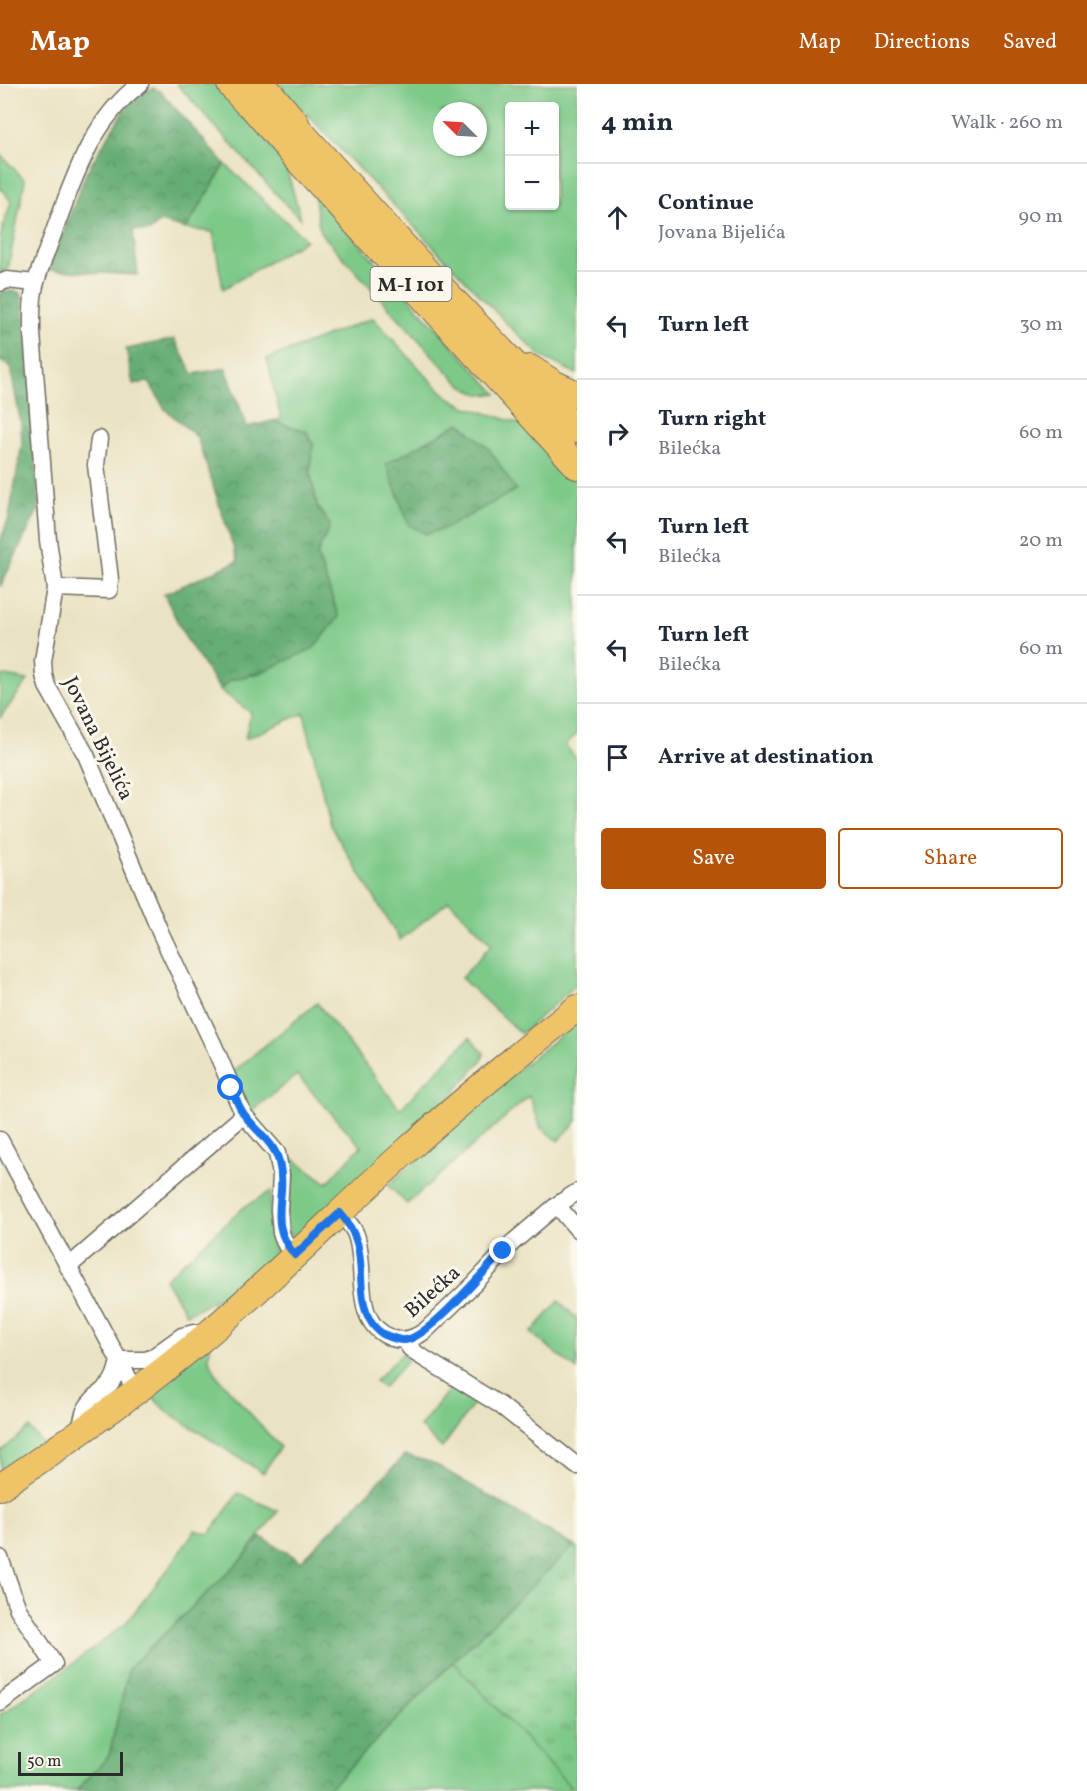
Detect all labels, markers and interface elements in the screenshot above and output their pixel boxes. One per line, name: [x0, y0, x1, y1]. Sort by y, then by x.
text: Map: [30, 23, 90, 62]
text: Map: [799, 28, 841, 57]
text: Directions: [874, 28, 970, 57]
text: Saved: [1003, 28, 1057, 57]
north arrow: [433, 102, 487, 156]
map controls: [505, 102, 559, 210]
button: +: [505, 102, 559, 156]
text: 4 min: [601, 105, 673, 141]
text: Walk · 260 m: [951, 109, 1063, 137]
button: −: [505, 156, 559, 210]
text: Continue: [658, 188, 754, 219]
icon: ahead: [601, 201, 634, 234]
text: 90 m: [1019, 203, 1063, 231]
text: Jovana Bijelića: [658, 219, 786, 247]
road number: M-I 101: [370, 267, 452, 301]
icon: left: [601, 309, 634, 342]
text: Turn left: [658, 310, 749, 341]
text: 30 m: [1019, 311, 1063, 339]
text: Turn right: [658, 404, 766, 435]
icon: right: [601, 417, 634, 450]
text: 60 m: [1019, 419, 1063, 447]
text: Bilećka: [658, 435, 721, 463]
text: Turn left: [658, 512, 749, 543]
icon: left: [601, 525, 634, 558]
text: 20 m: [1019, 527, 1063, 555]
text: Bilećka: [658, 543, 721, 571]
text: Turn left: [658, 620, 749, 651]
icon: left: [601, 633, 634, 666]
text: 60 m: [1019, 635, 1063, 663]
text: Bilećka: [658, 651, 721, 679]
street label: Jovana Bijelića: [55, 672, 140, 805]
icon: arrive: [601, 741, 634, 774]
text: Arrive at destination: [658, 742, 874, 773]
button: Save: [601, 828, 826, 889]
button: Share: [838, 828, 1063, 889]
route start: [217, 1074, 243, 1100]
route end: [489, 1237, 515, 1263]
street label: Bilećka: [399, 1259, 467, 1325]
scale bar: [18, 1749, 123, 1776]
text: 50 m: [27, 1751, 61, 1773]

